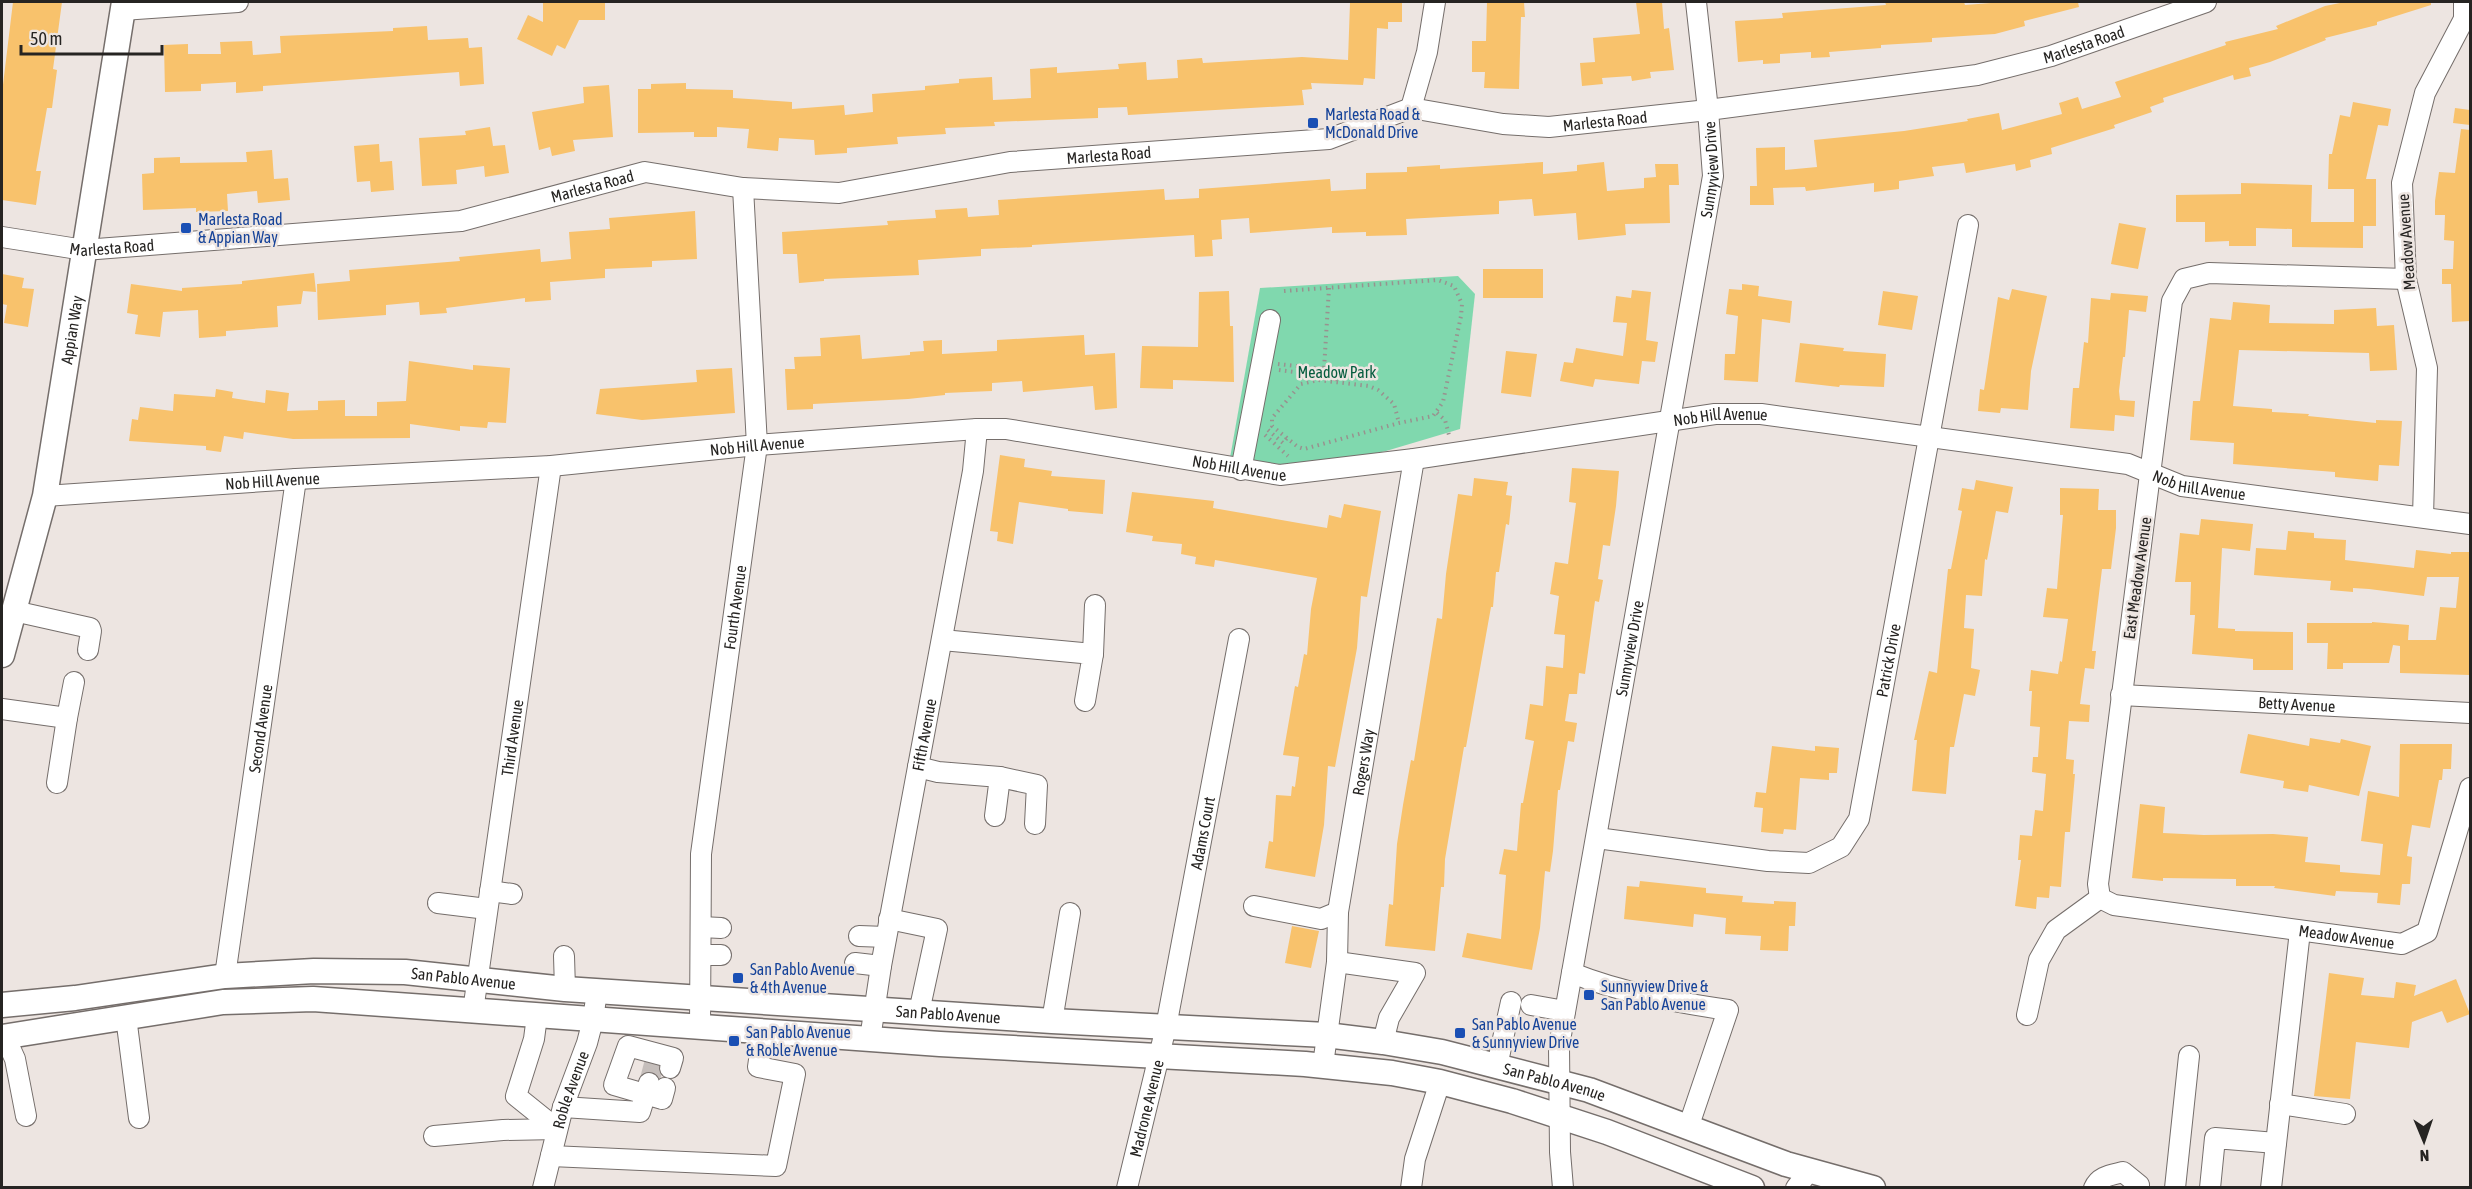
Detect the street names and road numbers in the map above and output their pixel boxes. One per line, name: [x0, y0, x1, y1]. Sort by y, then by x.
street label: Marlesta Road: [2041, 22, 2127, 67]
street label: Marlesta Road: [1562, 108, 1648, 134]
street label: Sunnyview Drive: [1697, 121, 1722, 219]
street label: Marlesta Road: [1066, 143, 1152, 167]
street label: Marlesta Road: [549, 166, 636, 206]
street label: Meadow Avenue: [2394, 193, 2418, 291]
street label: Marlesta Road: [68, 236, 155, 259]
street label: Appian Way: [57, 294, 87, 365]
street label: Nob Hill Avenue: [1672, 405, 1769, 429]
street label: Nob Hill Avenue: [709, 433, 805, 459]
street label: Nob Hill Avenue: [1191, 451, 1287, 484]
street label: Nob Hill Avenue: [2150, 466, 2247, 503]
street label: Nob Hill Avenue: [225, 469, 320, 493]
street label: East Meadow Avenue: [2120, 516, 2154, 640]
street label: Fourth Avenue: [720, 564, 749, 651]
street label: Sunnyview Drive: [1612, 599, 1647, 698]
street label: Patrick Drive: [1873, 622, 1904, 698]
street label: Second Avenue: [245, 683, 276, 774]
street label: Betty Avenue: [2258, 693, 2336, 715]
street label: Fifth Avenue: [908, 697, 940, 773]
street label: Third Avenue: [498, 698, 526, 777]
street label: Rogers Way: [1349, 727, 1379, 797]
street label: Adams Court: [1187, 795, 1218, 871]
street label: Meadow Avenue: [2298, 921, 2396, 952]
street label: San Pablo Avenue: [410, 964, 517, 993]
street label: San Pablo Avenue: [895, 1002, 1001, 1027]
street label: Roble Avenue: [549, 1049, 592, 1130]
street label: Madrone Avenue: [1126, 1058, 1167, 1159]
street label: San Pablo Avenue: [1502, 1059, 1608, 1104]

